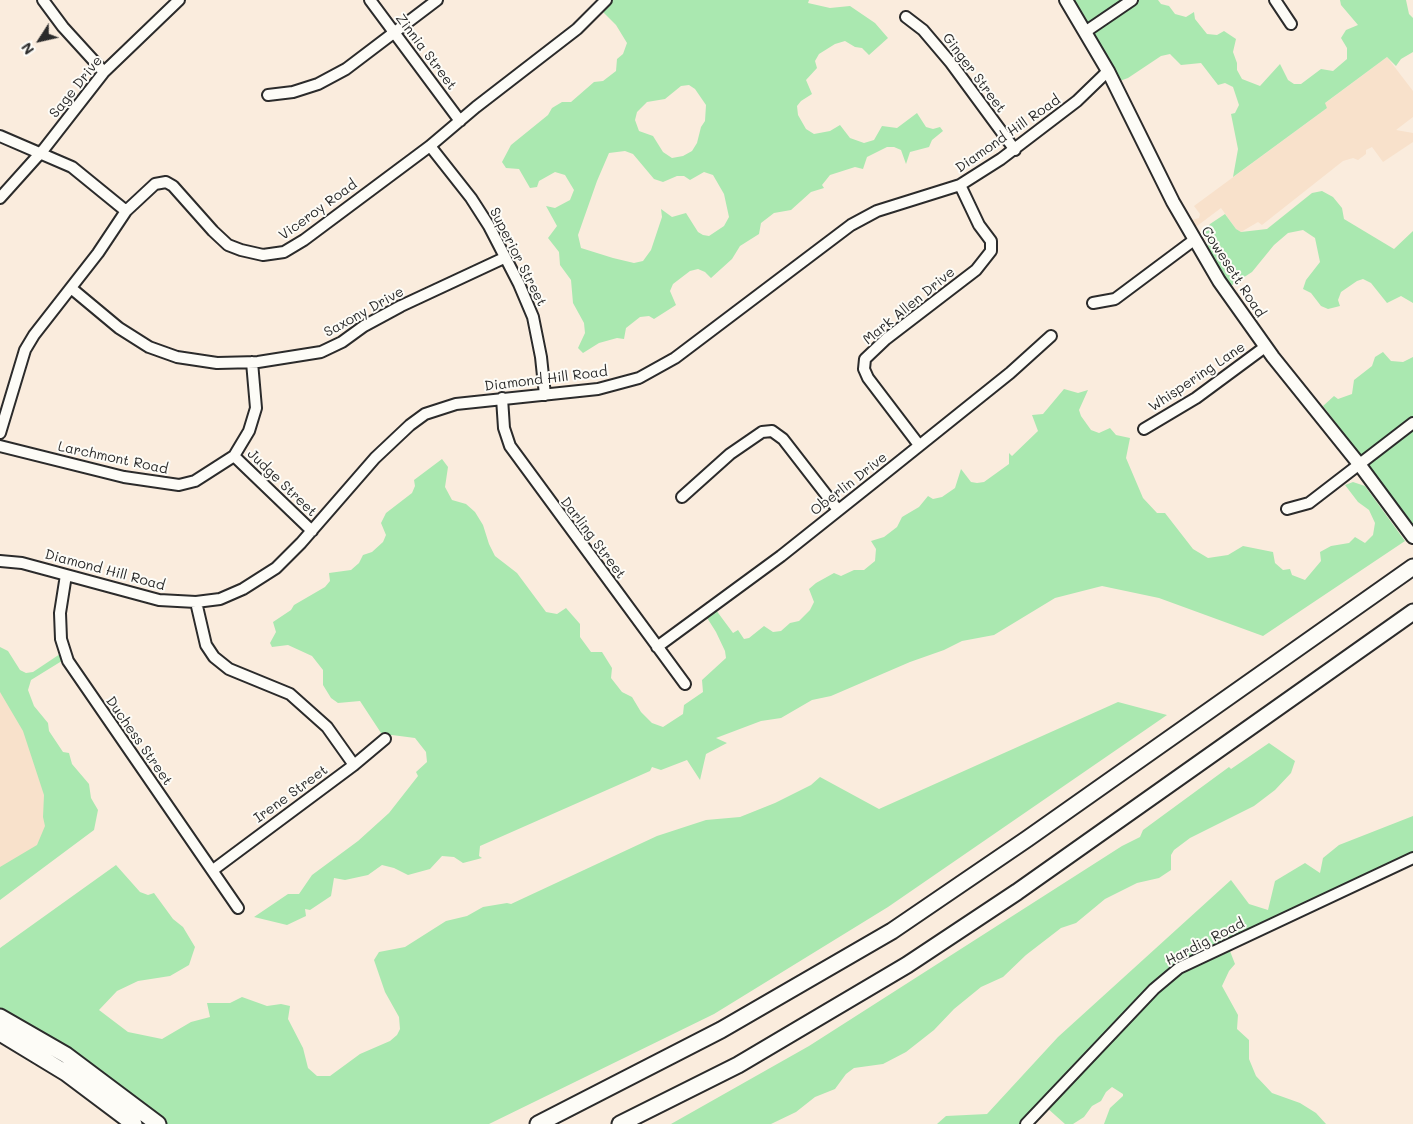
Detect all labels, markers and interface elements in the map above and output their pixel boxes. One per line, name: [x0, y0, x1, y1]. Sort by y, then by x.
street label: Zinnia Street: [392, 11, 460, 93]
north arrow: [15, 15, 65, 65]
street label: Ginger Street: [939, 30, 1009, 116]
text: N: [16, 39, 38, 59]
street label: Sage Drive: [46, 53, 106, 121]
street label: Diamond Hill Road: [952, 92, 1064, 176]
street label: Viceroy Road: [276, 176, 360, 244]
street label: Superior Street: [486, 205, 550, 309]
street label: Cowesett Road: [1197, 223, 1269, 321]
street label: Mark Allen Drive: [860, 264, 958, 348]
street label: Saxony Drive: [321, 283, 407, 341]
street label: Whispering Lane: [1146, 339, 1248, 415]
street label: Diamond Hill Road: [484, 363, 608, 395]
street label: Larchmont Road: [56, 438, 170, 478]
street label: Judge Street: [244, 446, 320, 520]
street label: Oberlin Drive: [807, 449, 891, 519]
street label: Darling Street: [557, 494, 629, 582]
street label: Diamond Hill Road: [43, 546, 167, 594]
street label: Duchess Street: [102, 693, 176, 789]
street label: Irene Street: [251, 762, 331, 826]
street label: Hardig Road: [1163, 915, 1247, 969]

